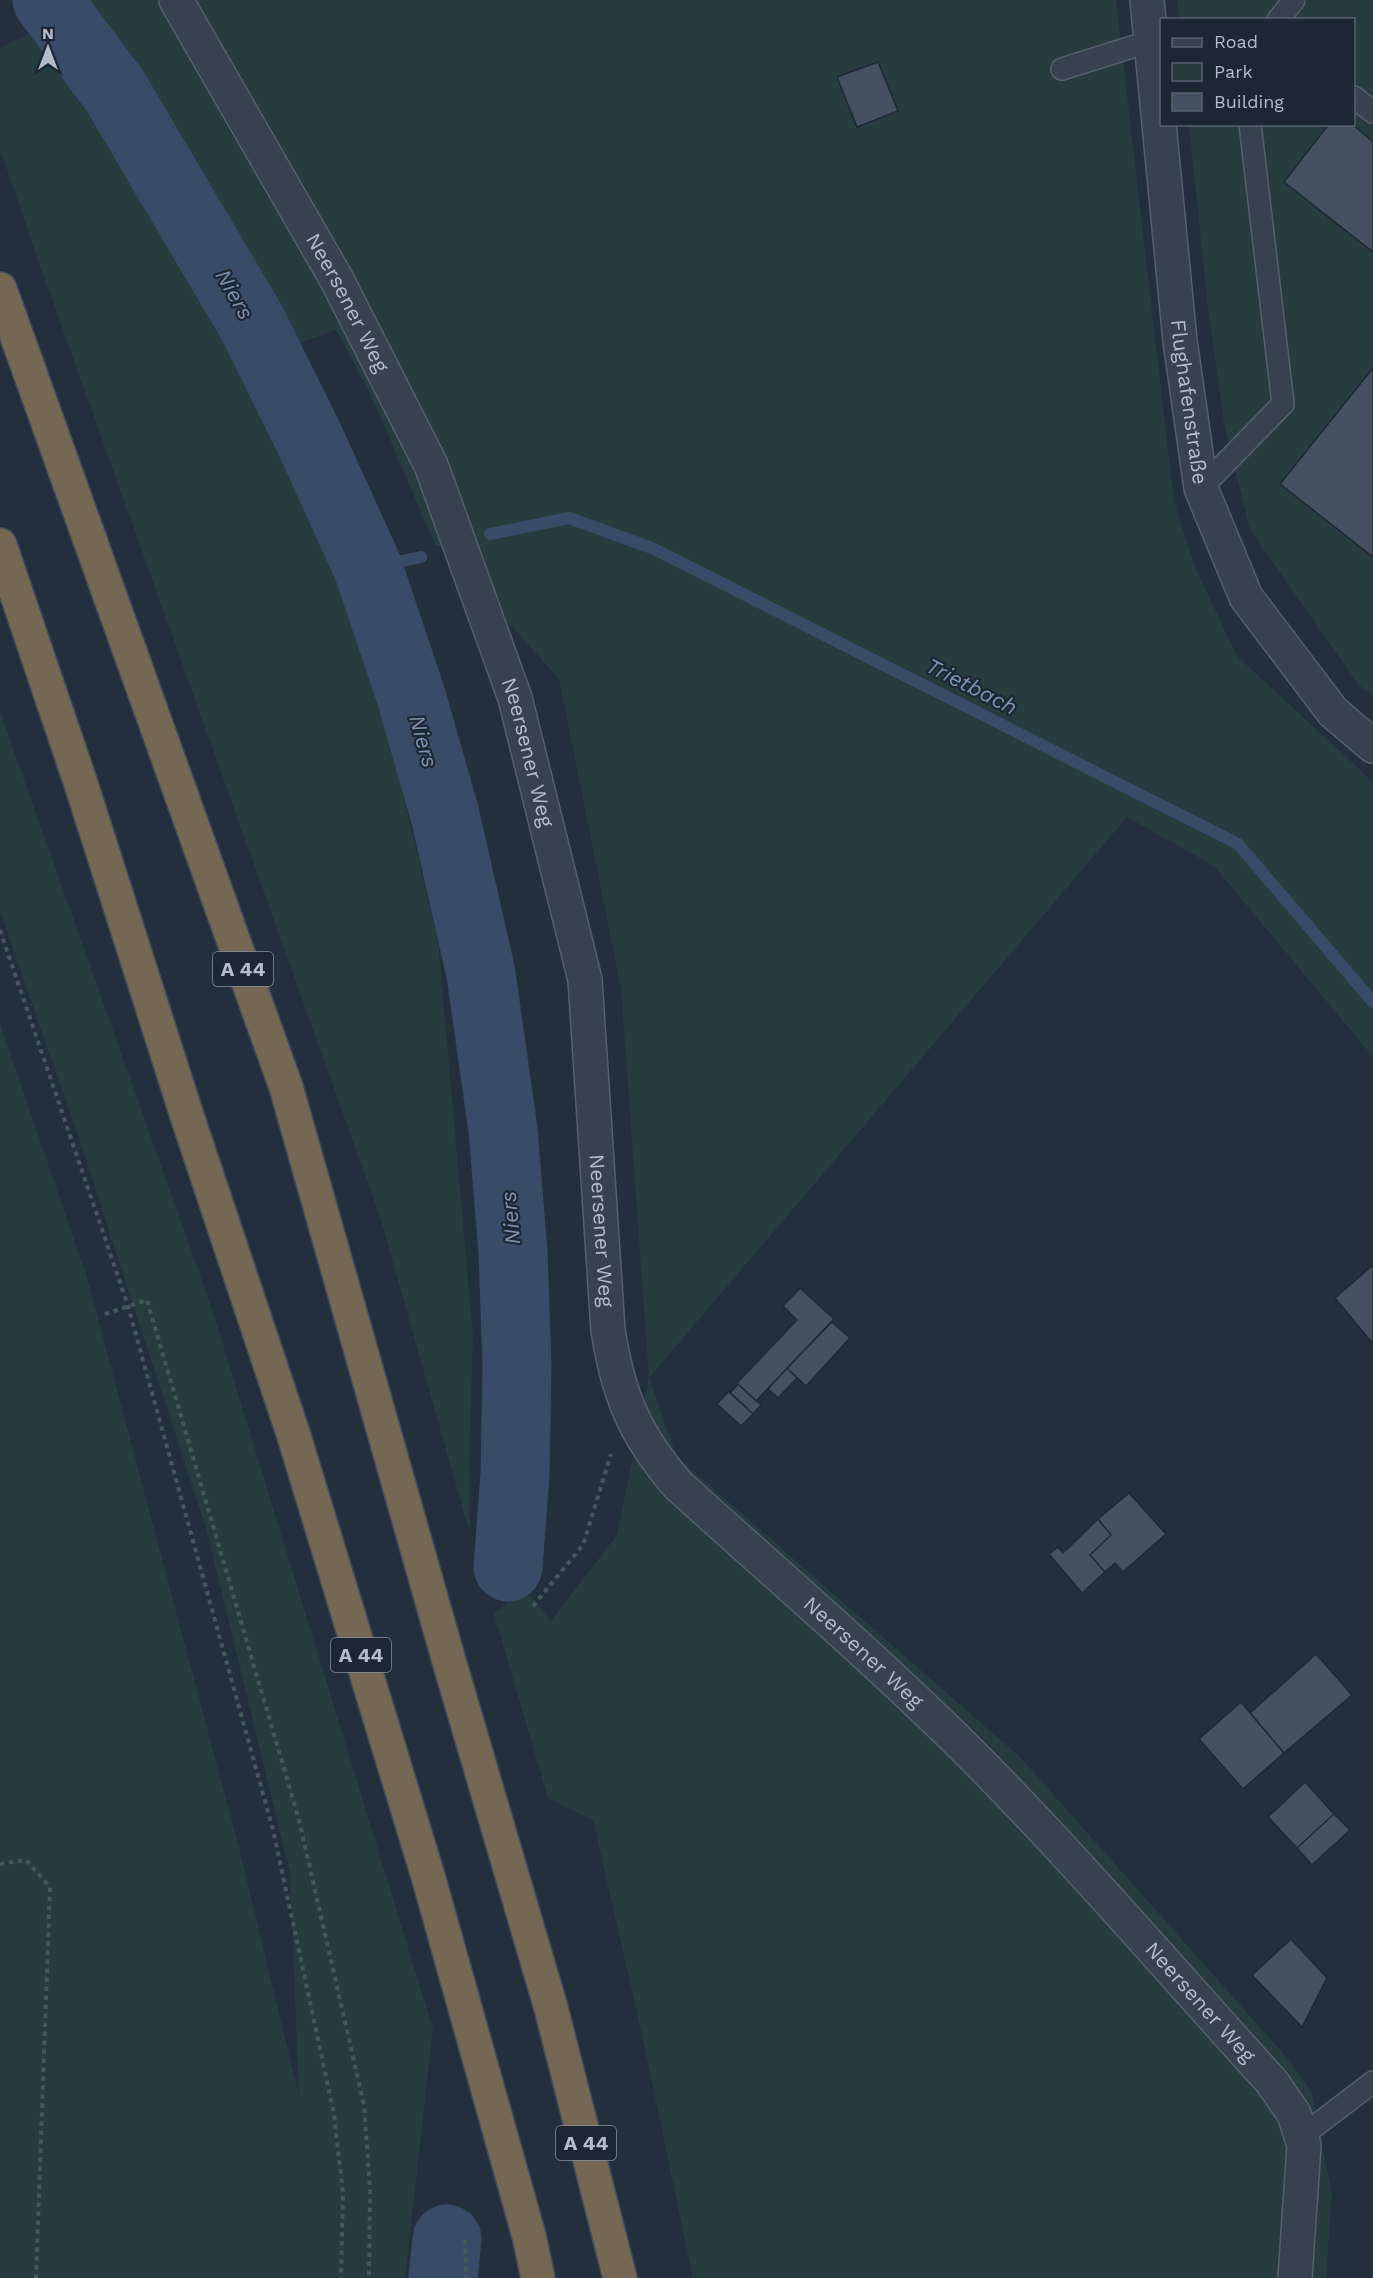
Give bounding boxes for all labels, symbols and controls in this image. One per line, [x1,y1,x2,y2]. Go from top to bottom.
north arrow [18,18,78,78]
legend [1160,18,1355,126]
text: N [42,24,54,43]
text: Road [1214,31,1258,52]
text: Park [1214,61,1253,82]
text: Building [1214,91,1284,112]
street label: Neersener Weg [301,229,395,377]
water label: Niers [210,265,259,324]
street label: Flughafenstraße [1166,318,1213,486]
water label: Trietbach [922,653,1021,720]
street label: Neersener Weg [497,674,560,830]
water label: Niers [404,712,443,770]
road number: A 44 [213,952,273,986]
street label: Neersener Weg [584,1153,620,1309]
water label: Niers [496,1190,525,1246]
street label: Neersener Weg [799,1591,929,1714]
road number: A 44 [331,1638,391,1672]
street label: Neersener Weg [1140,1936,1262,2068]
road number: A 44 [556,2126,616,2160]

